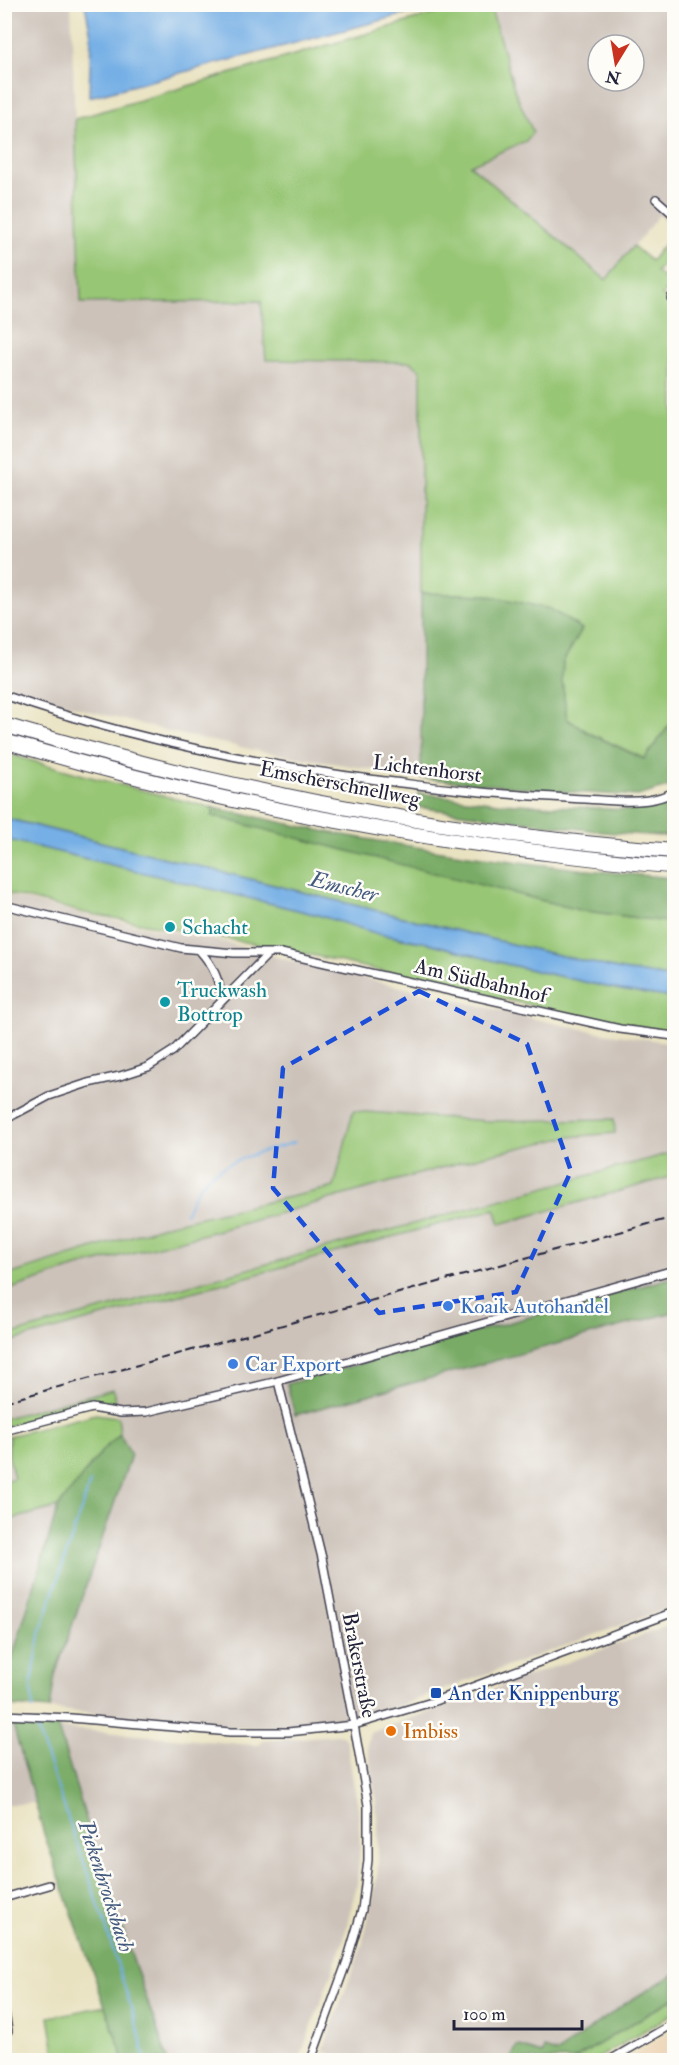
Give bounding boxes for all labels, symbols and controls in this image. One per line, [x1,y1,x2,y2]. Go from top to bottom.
north arrow [586,33,646,93]
text: N [604,65,623,88]
street label: Lichtenhorst [371,749,483,789]
street label: Emscherschnellweg [257,755,423,813]
water label: Emscher [305,865,383,909]
place label: Schacht [182,914,248,941]
marker: Schacht [163,920,177,934]
street label: Am Südbahnhof [411,952,553,1010]
place label: Truckwash Bottrop [177,977,267,1028]
marker: Truckwash Bottrop [158,995,172,1009]
place label: Koaik Autohandel [460,1293,609,1320]
marker: Koaik Autohandel [441,1299,455,1313]
place label: Car Export [245,1351,341,1378]
marker: Car Export [226,1357,240,1371]
street label: Brakerstraße [336,1610,383,1720]
place label: An der Knippenburg [447,1680,620,1707]
marker: An der Knippenburg [429,1686,443,1700]
place label: Imbiss [403,1718,458,1745]
marker: Imbiss [384,1724,398,1738]
water label: Piekenbrocksbach [71,1816,141,1956]
scale bar [454,1993,582,2031]
text: 100 m [463,2003,506,2026]

